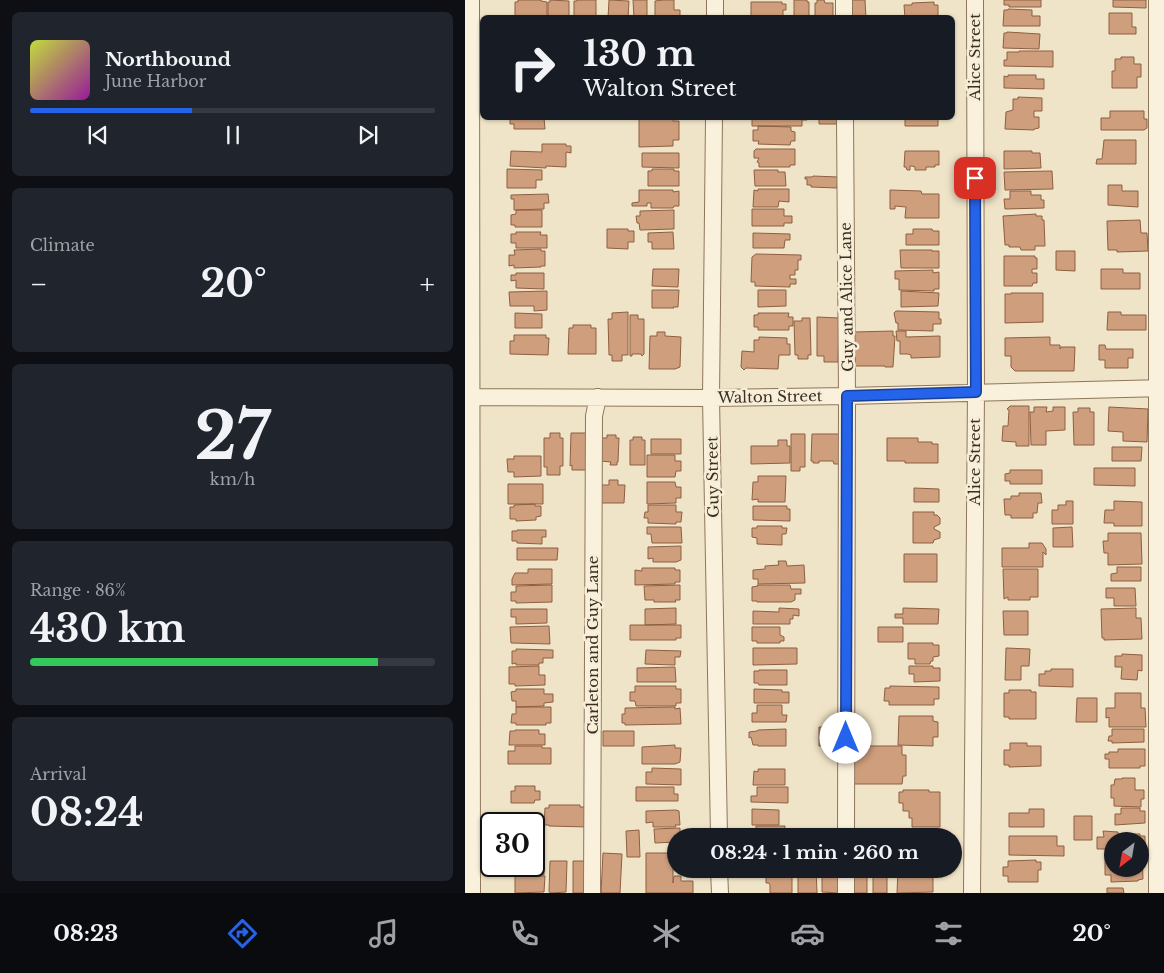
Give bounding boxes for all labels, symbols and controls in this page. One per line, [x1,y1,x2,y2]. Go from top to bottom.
street label: Alice Street [965,13,984,102]
text: 130 m [583,32,695,75]
icon: right [500,35,565,100]
text: Northbound [105,48,231,71]
text: June Harbor [105,71,206,91]
text: Walton Street [583,75,737,102]
icon: previous [84,121,112,149]
icon: pause [219,121,247,149]
icon: next [354,121,382,149]
pin [954,157,996,199]
icon: arrive [961,164,989,192]
street label: Guy and Alice Lane [836,222,857,372]
text: Climate [30,235,95,255]
text: 20° [201,260,267,307]
text: − [30,267,48,302]
text: + [420,267,435,302]
street label: Walton Street [716,386,823,407]
text: 27 [195,396,270,477]
street label: Alice Street [965,418,984,507]
street label: Guy Street [702,436,723,518]
text: km/h [210,469,255,489]
street label: Carleton and Guy Lane [583,556,602,734]
text: Range · 86% [30,580,126,600]
text: 430 km [30,605,186,652]
position arrow [819,711,871,763]
text: Arrival [30,764,87,784]
text: 08:24 [30,789,144,836]
speed limit sign: 30 [480,812,545,877]
north arrow [1104,832,1149,878]
map controls [1104,832,1149,877]
text: 08:24 · 1 min · 260 m [710,841,919,864]
icon: directions [225,916,260,951]
icon: music [366,916,401,951]
icon: phone [507,916,542,951]
icon: climate [649,916,684,951]
icon: car [790,916,825,951]
icon: filters [931,916,966,951]
text: 08:23 [53,920,118,947]
text: 20° [1073,920,1111,947]

